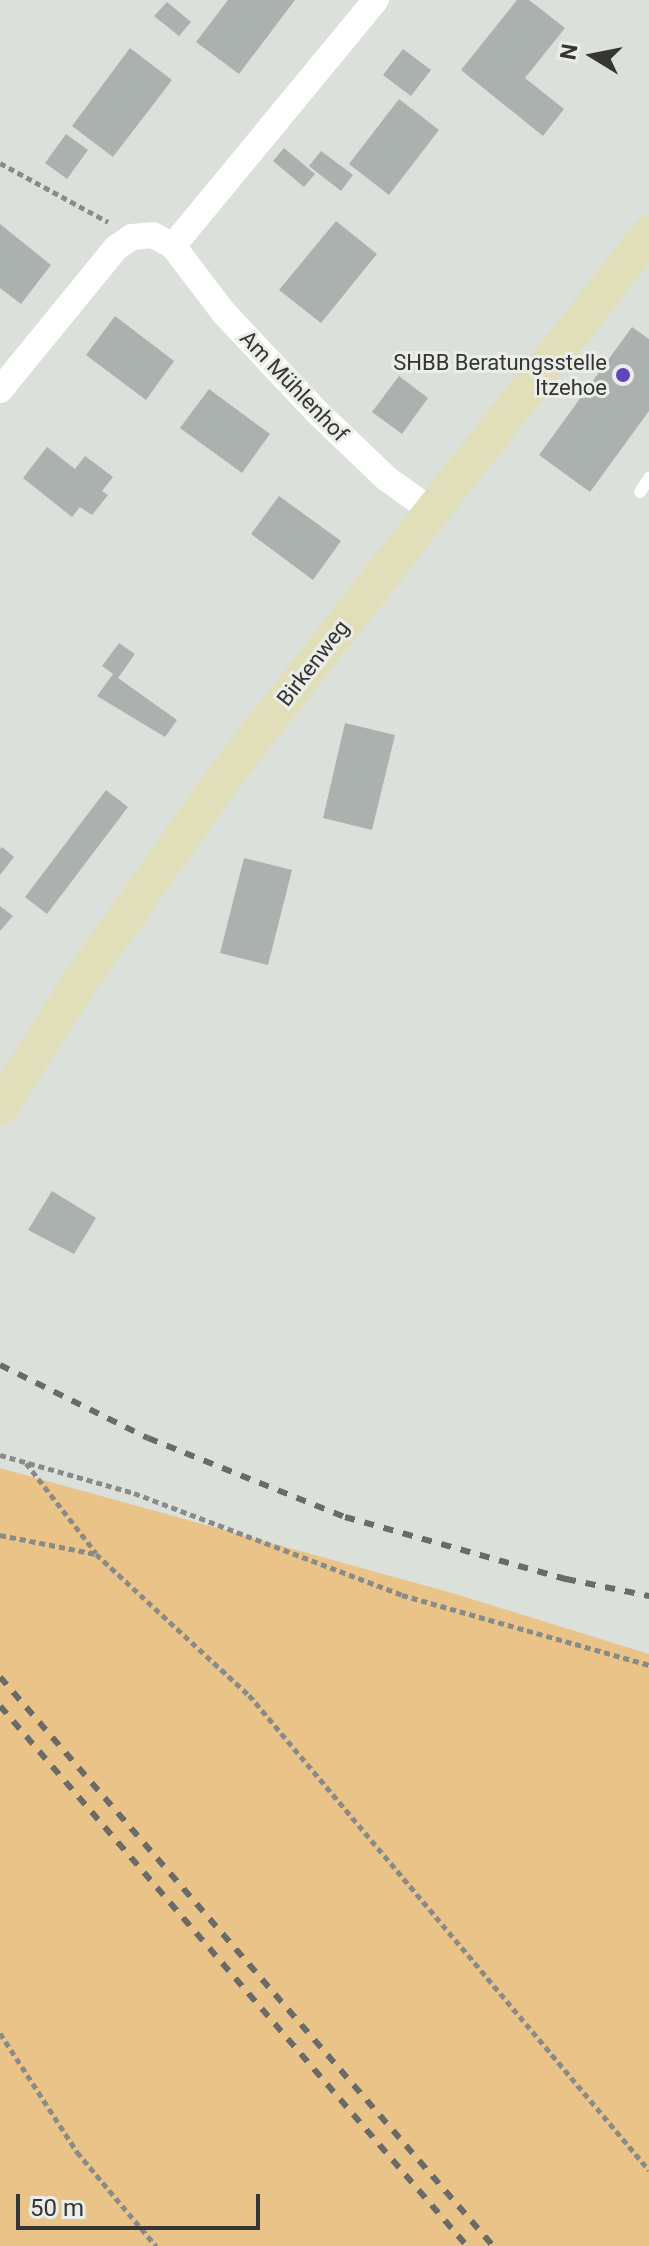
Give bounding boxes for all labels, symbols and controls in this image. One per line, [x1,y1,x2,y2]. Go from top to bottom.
north arrow [553,16,633,96]
text: N [555,42,583,62]
street label: Am Mühlenhof [234,325,354,447]
place label: SHBB Beratungsstelle Itzehoe [393,349,607,400]
marker: SHBB Beratungsstelle Itzehoe [614,366,632,384]
street label: Birkenweg [271,615,355,711]
scale bar [20,2178,264,2228]
text: 50 m [30,2194,84,2222]

